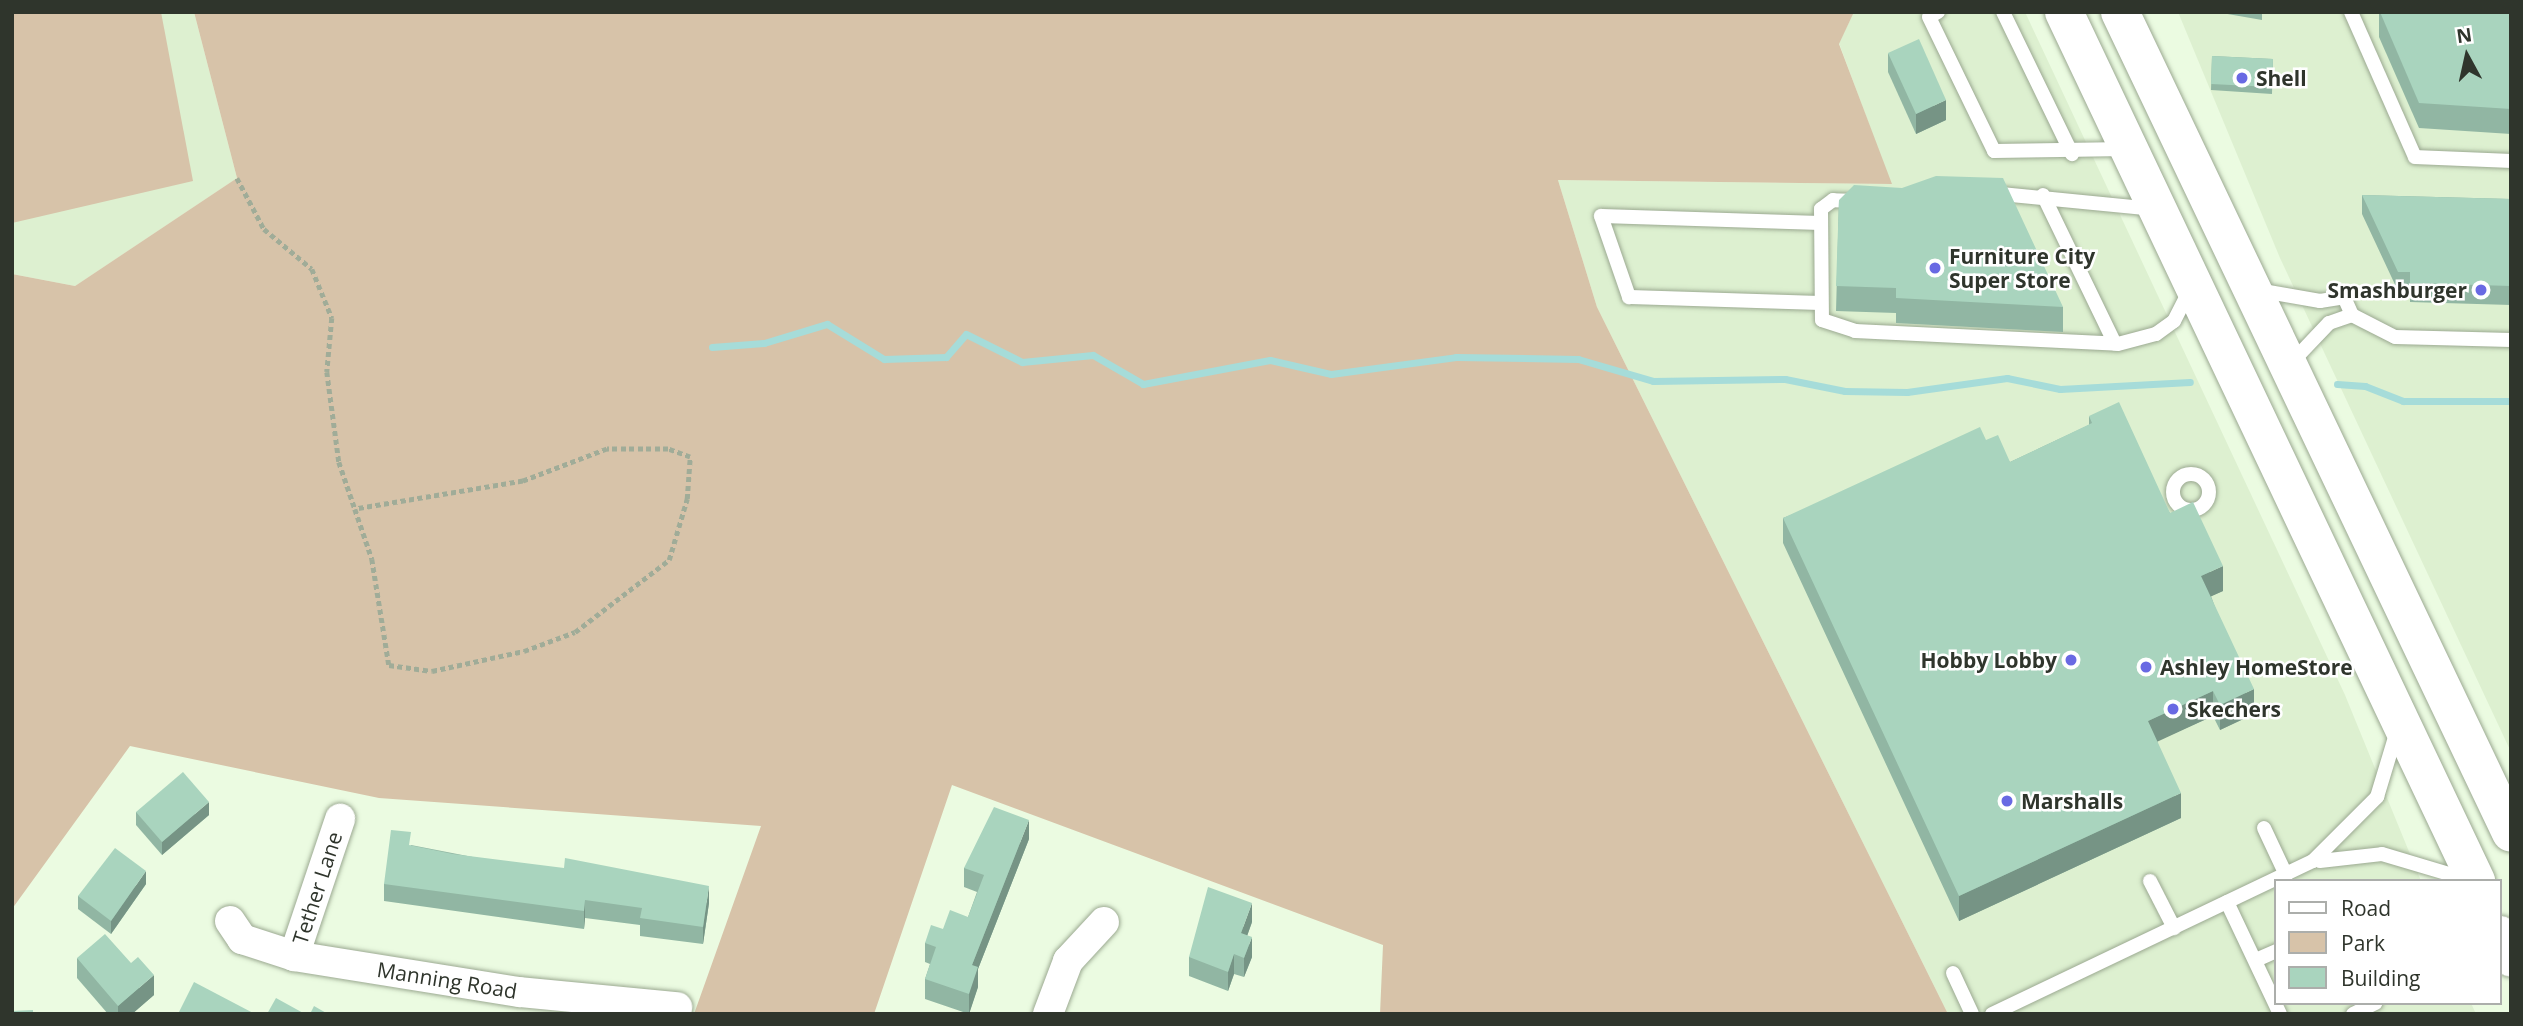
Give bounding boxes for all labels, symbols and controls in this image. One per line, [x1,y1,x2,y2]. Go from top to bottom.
north arrow [2432,21,2502,91]
text: N [2455,21,2474,49]
place label: Shell [2256,65,2307,91]
marker: Shell [2234,70,2250,86]
place label: Furniture City Super Store [1949,243,2095,293]
marker: Furniture City Super Store [1927,260,1943,276]
place label: Smashburger [2327,277,2467,303]
marker: Smashburger [2473,282,2489,298]
place label: Hobby Lobby [1921,647,2057,673]
marker: Hobby Lobby [2063,652,2079,668]
place label: Ashley HomeStore [2160,654,2353,680]
marker: Ashley HomeStore [2138,659,2154,675]
place label: Skechers [2187,696,2281,722]
marker: Skechers [2165,701,2181,717]
place label: Marshalls [2021,788,2123,814]
marker: Marshalls [1999,793,2015,809]
street label: Tether Lane [287,829,347,947]
legend [2274,879,2502,1005]
text: Road [2341,894,2391,922]
text: Park [2341,929,2385,957]
street label: Manning Road [375,956,519,1004]
text: Building [2341,964,2420,992]

